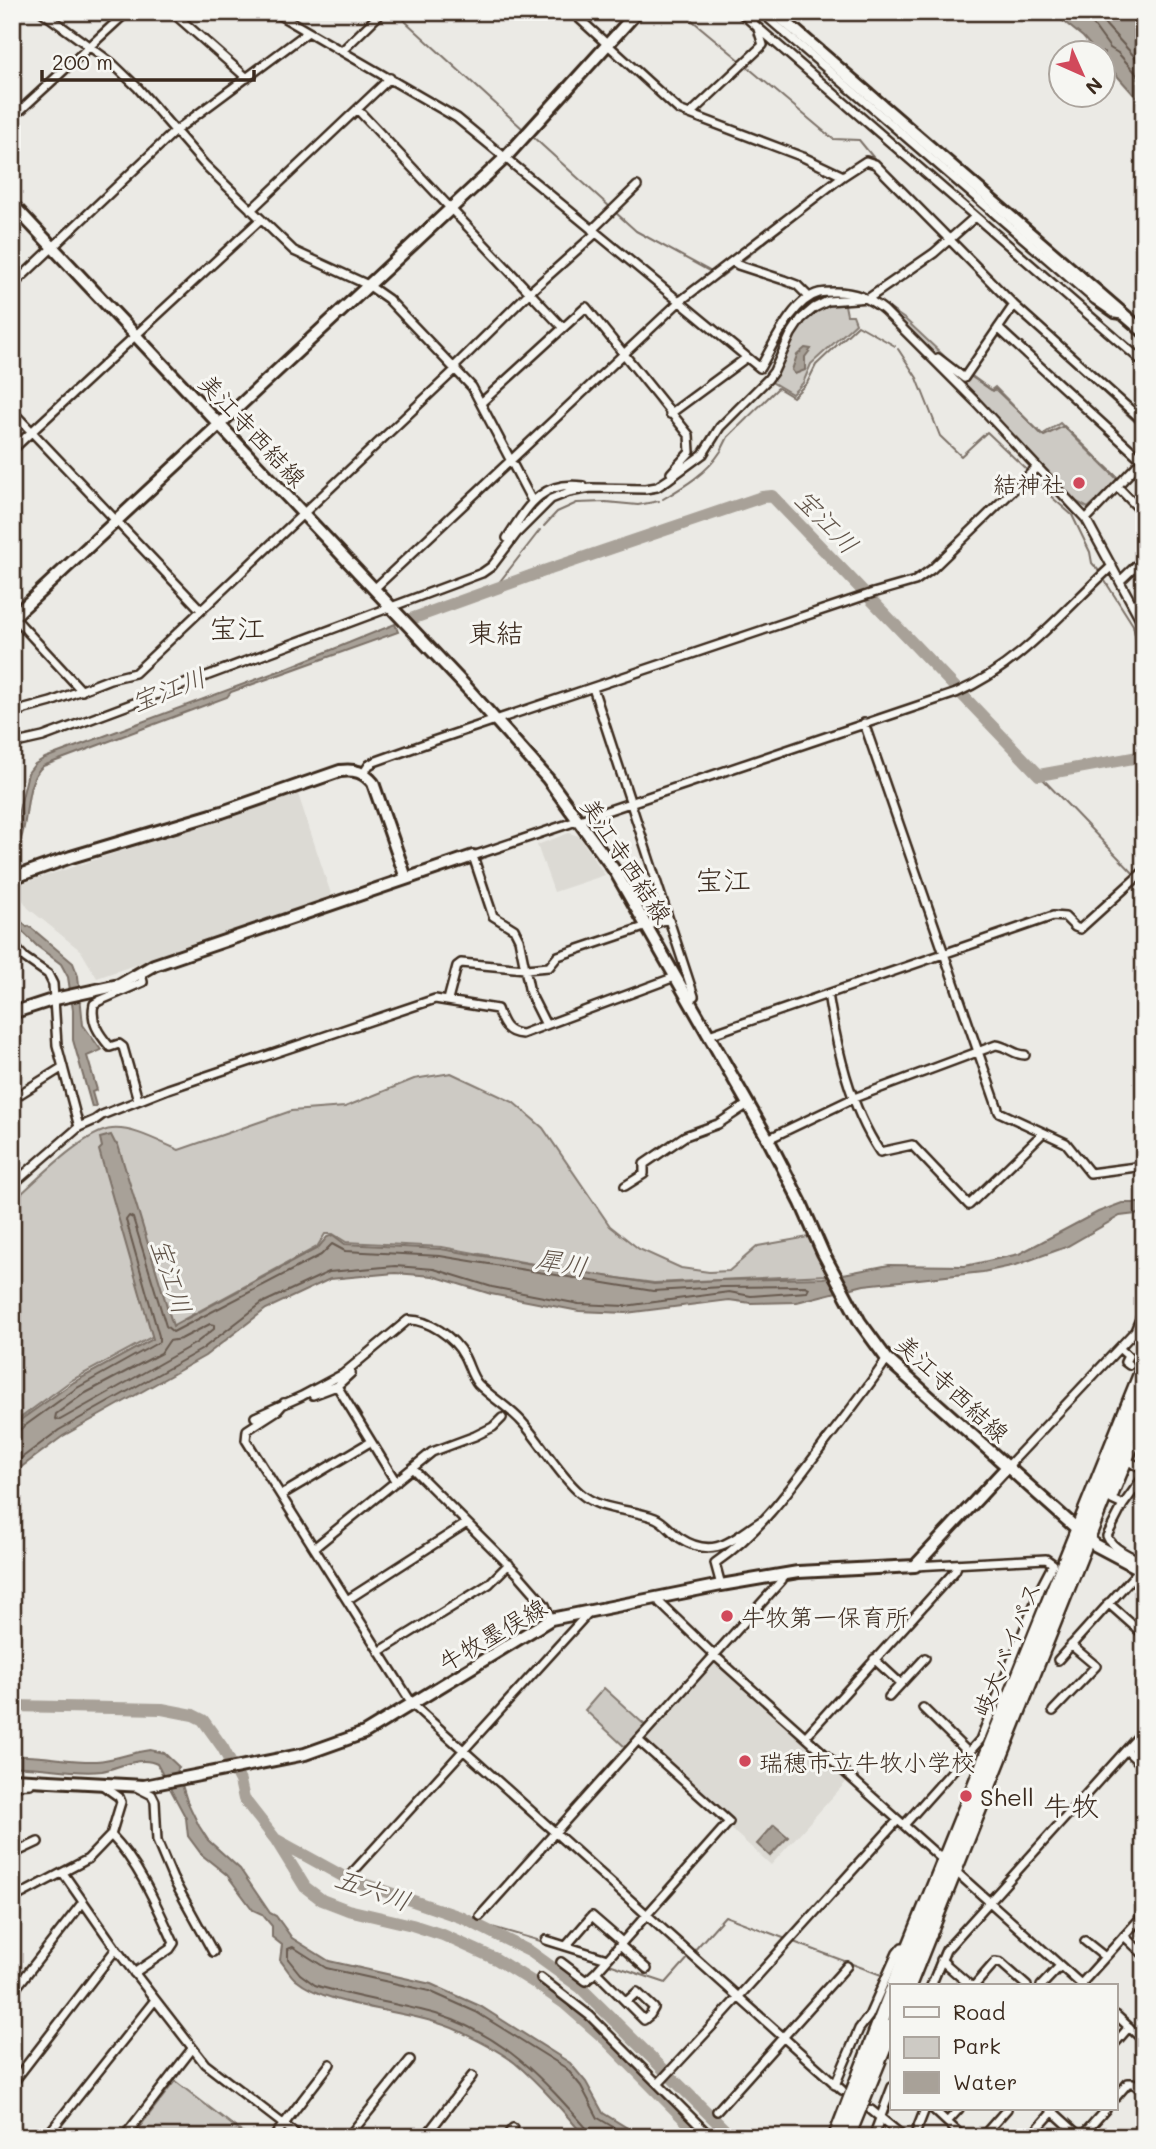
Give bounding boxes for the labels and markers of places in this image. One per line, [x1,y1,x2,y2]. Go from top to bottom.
place label: 結神社 [993,468,1065,499]
marker: 結神社 [1071,475,1087,491]
place label: 牛牧第一保育所 [741,1601,909,1632]
marker: 牛牧第一保育所 [719,1608,735,1624]
place label: 瑞穂市立牛牧小学校 [759,1746,975,1777]
marker: 瑞穂市立牛牧小学校 [737,1753,753,1769]
place label: Shell [980,1781,1034,1812]
marker: Shell [958,1788,974,1804]

